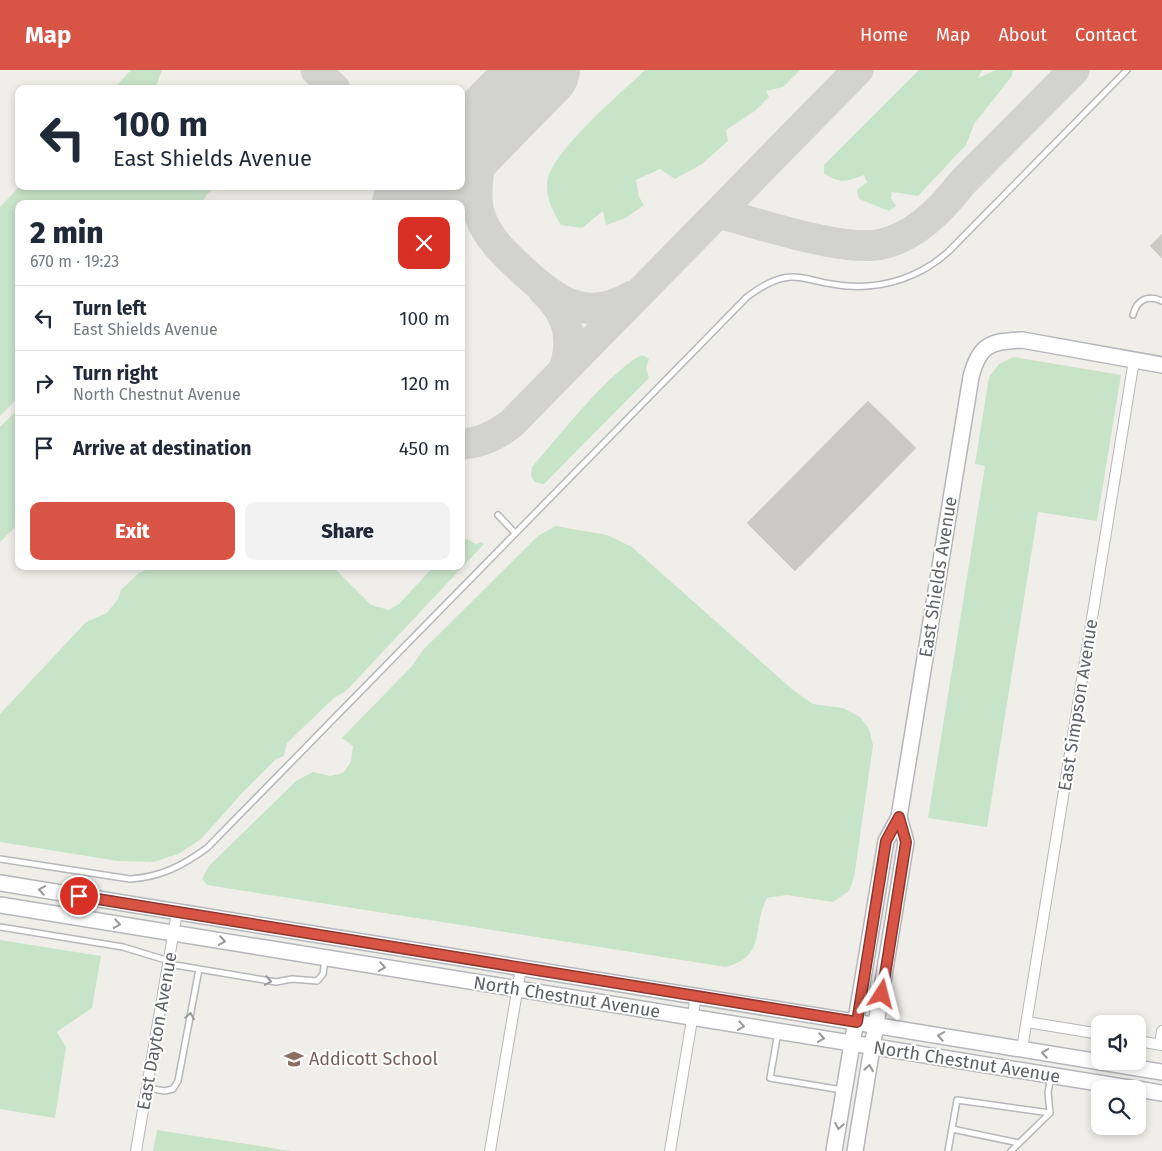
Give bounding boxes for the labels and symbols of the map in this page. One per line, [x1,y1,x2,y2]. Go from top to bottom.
street label: East Shields Avenue [914,495,962,659]
street label: East Simpson Avenue [1054,618,1102,792]
pin [58,875,100,917]
one-way arrow [38,885,47,895]
one-way arrow [113,918,122,928]
one-way arrow [217,935,226,945]
street label: East Dayton Avenue [132,950,182,1112]
one-way arrow [378,961,386,971]
position arrow [855,967,907,1019]
street label: North Chestnut Avenue [472,971,662,1023]
one-way arrow [264,975,272,985]
one-way arrow [185,1012,195,1020]
one-way arrow [736,1020,745,1030]
one-way arrow [936,1031,945,1041]
one-way arrow [816,1033,825,1043]
street label: North Chestnut Avenue [872,1036,1062,1088]
school or university icon: Addicott School [283,1048,305,1070]
place label: Addicott School [309,1048,438,1070]
one-way arrow [1040,1048,1049,1058]
one-way arrow [864,1064,874,1073]
one-way arrow [834,1122,844,1130]

